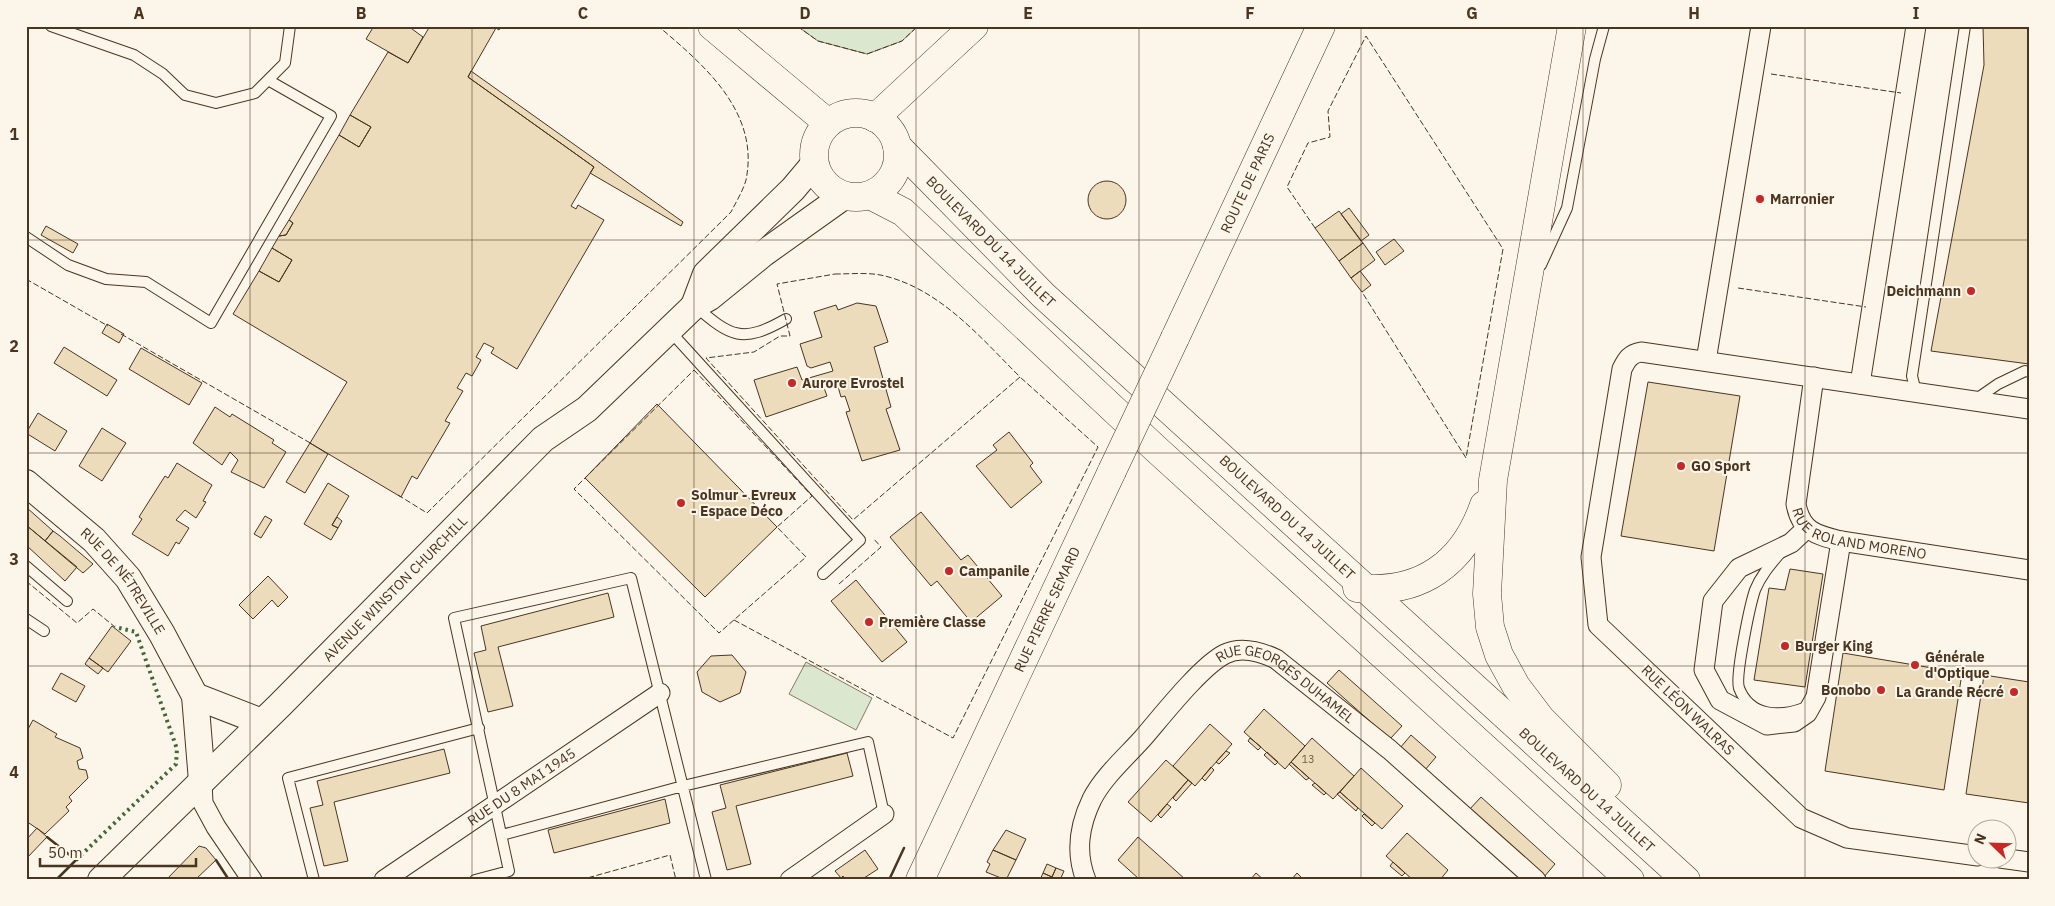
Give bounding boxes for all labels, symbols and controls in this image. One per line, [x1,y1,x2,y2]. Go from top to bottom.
text: A [134,3,145,23]
text: B [356,3,367,23]
text: C [578,3,588,23]
text: D [799,3,811,23]
text: E [1023,3,1033,23]
text: F [1245,3,1255,23]
text: G [1466,3,1478,23]
text: H [1688,3,1700,23]
text: I [1913,3,1920,23]
text: 1 [9,124,19,144]
street label: ROUTE DE PARIS [1216,130,1279,236]
street label: BOULEVARD DU 14 JUILLET [922,172,1059,311]
place label: Marronier [1770,190,1835,208]
marker: Marronier [1754,193,1766,205]
place label: Deichmann [1887,282,1961,300]
marker: Deichmann [1965,285,1977,297]
text: 2 [9,336,19,356]
place label: Aurore Evrostel [802,374,904,392]
marker: Aurore Evrostel [786,377,798,389]
street label: BOULEVARD DU 14 JUILLET [1216,451,1359,584]
place label: GO Sport [1691,457,1751,475]
marker: GO Sport [1675,460,1687,472]
place label: Solmur - Evreux - Espace Déco [691,486,796,520]
marker: Solmur - Evreux - Espace Déco [675,497,687,509]
street label: RUE ROLAND MORENO [1788,505,1928,563]
street label: AVENUE WINSTON CHURCHILL [319,512,471,665]
street label: RUE DE NÉTREVILLE [77,524,169,638]
street label: RUE PIERRE SEMARD [1010,544,1084,675]
text: 3 [9,549,19,569]
place label: Campanile [959,562,1030,580]
marker: Campanile [943,565,955,577]
place label: Première Classe [879,613,986,631]
marker: Première Classe [863,616,875,628]
place label: Burger King [1795,637,1873,655]
marker: Burger King [1779,640,1791,652]
street label: RUE GEORGES DUHAMEL [1212,641,1358,727]
place label: Générale d'Optique [1925,648,1990,682]
marker: Générale d'Optique [1909,659,1921,671]
street label: RUE LÉON WALRAS [1638,660,1739,759]
place label: Bonobo [1821,681,1871,699]
place label: La Grande Récré [1896,683,2004,701]
marker: Bonobo [1875,684,1887,696]
marker: La Grande Récré [2008,686,2020,698]
street label: BOULEVARD DU 14 JUILLET [1515,724,1658,856]
street label: RUE DU 8 MAI 1945 [464,744,579,830]
house number: 13 [1301,752,1315,766]
text: 4 [9,762,19,782]
north arrow [1968,818,2018,868]
text: N [1970,831,1990,847]
scale bar [40,836,196,868]
text: 50 m [48,843,83,862]

